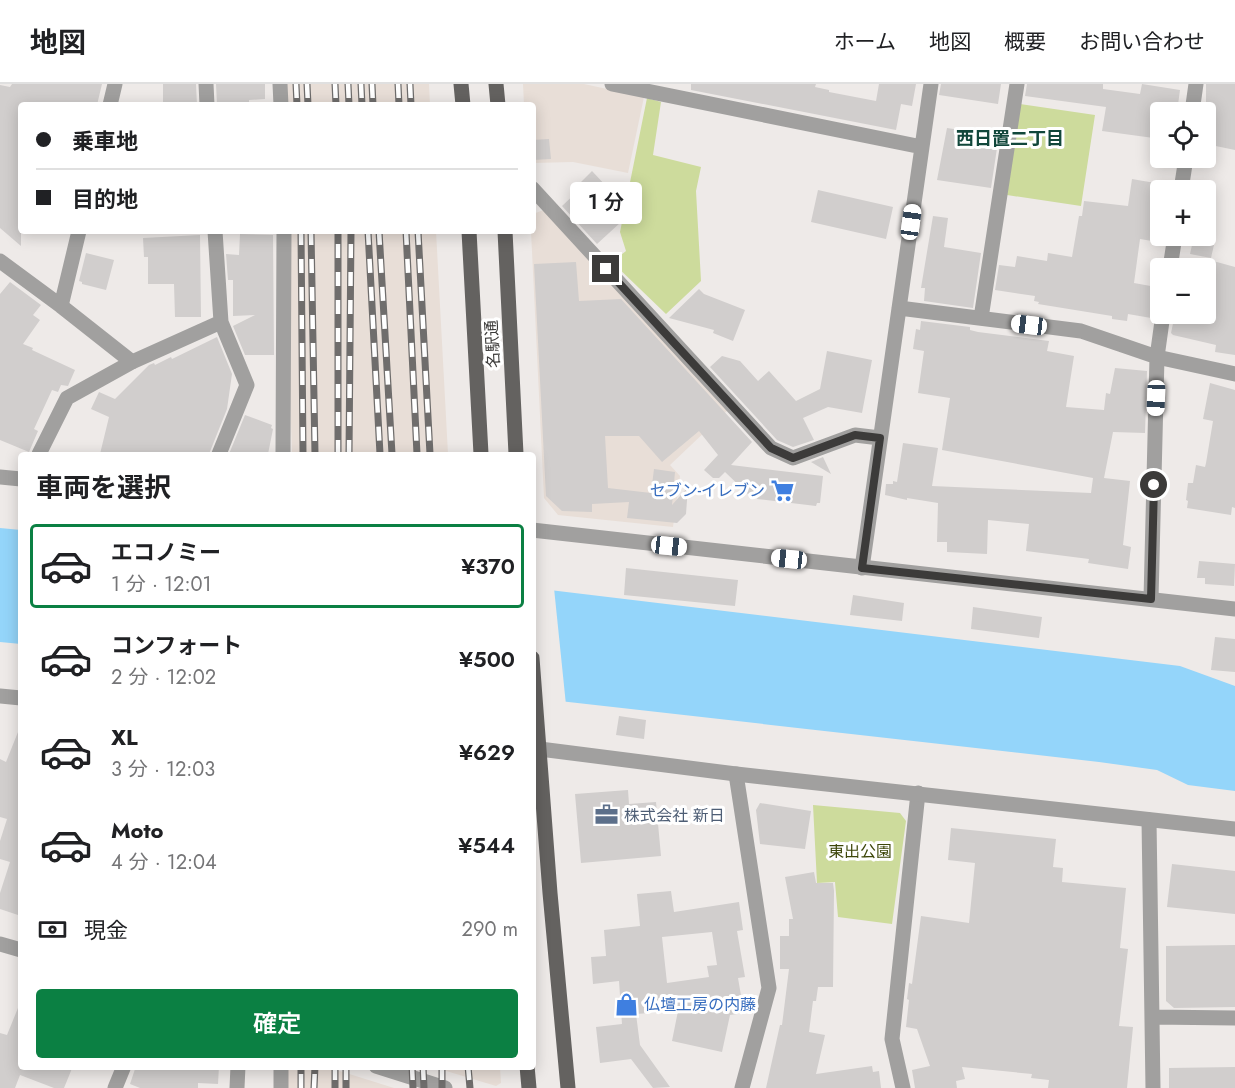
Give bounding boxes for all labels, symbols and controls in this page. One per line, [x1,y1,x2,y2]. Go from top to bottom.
text: 地図 [30,22,86,63]
text: ホーム [834,27,896,57]
text: 地図 [929,27,971,57]
text: 概要 [1004,27,1046,57]
text: お問い合わせ [1079,27,1205,57]
map controls [1150,102,1216,324]
button: locate [1150,102,1216,168]
text: 乗車地 [72,125,138,157]
district label: 西日置二丁目 [956,126,1064,152]
button: + [1150,180,1216,246]
callout: 1 分 [570,182,642,224]
text: 目的地 [72,183,138,215]
text: 1 分 [588,188,624,217]
car [900,203,922,241]
route end [592,255,619,282]
button: − [1150,258,1216,324]
car [1010,314,1048,336]
street label: 名駅通 [480,319,505,369]
car [1146,380,1166,416]
text: 車両を選択 [36,468,171,507]
route start [1140,471,1167,498]
supermarket icon: セブン-イレブン [770,477,796,503]
place label: セブン-イレブン [650,479,765,502]
car [650,535,688,557]
text: エコノミー [111,536,221,568]
icon: car [39,539,93,593]
car [770,548,808,570]
text: ¥370 [461,550,515,582]
text: 1 分 · 12:01 [111,570,211,599]
text: コンフォート [111,629,242,661]
icon: car [39,632,93,686]
text: ¥500 [459,643,515,675]
text: 2 分 · 12:02 [111,663,216,692]
text: XL [111,721,138,753]
icon: car [39,725,93,779]
text: ¥629 [459,736,515,768]
text: 3 分 · 12:03 [111,755,215,784]
office icon: 株式会社 新日 [593,802,619,828]
place label: 株式会社 新日 [624,804,725,827]
text: Moto [111,814,164,846]
icon: car [39,818,93,872]
text: ¥544 [458,829,515,861]
park label: 東出公園 [828,840,892,863]
text: 4 分 · 12:04 [111,848,217,877]
icon: cash [36,913,69,946]
text: 現金 [84,914,128,946]
text: 290 m [462,915,518,944]
button: 確定 [36,989,518,1058]
shop icon: 仏壇工房の内藤 [613,991,639,1017]
place label: 仏壇工房の内藤 [644,993,756,1016]

